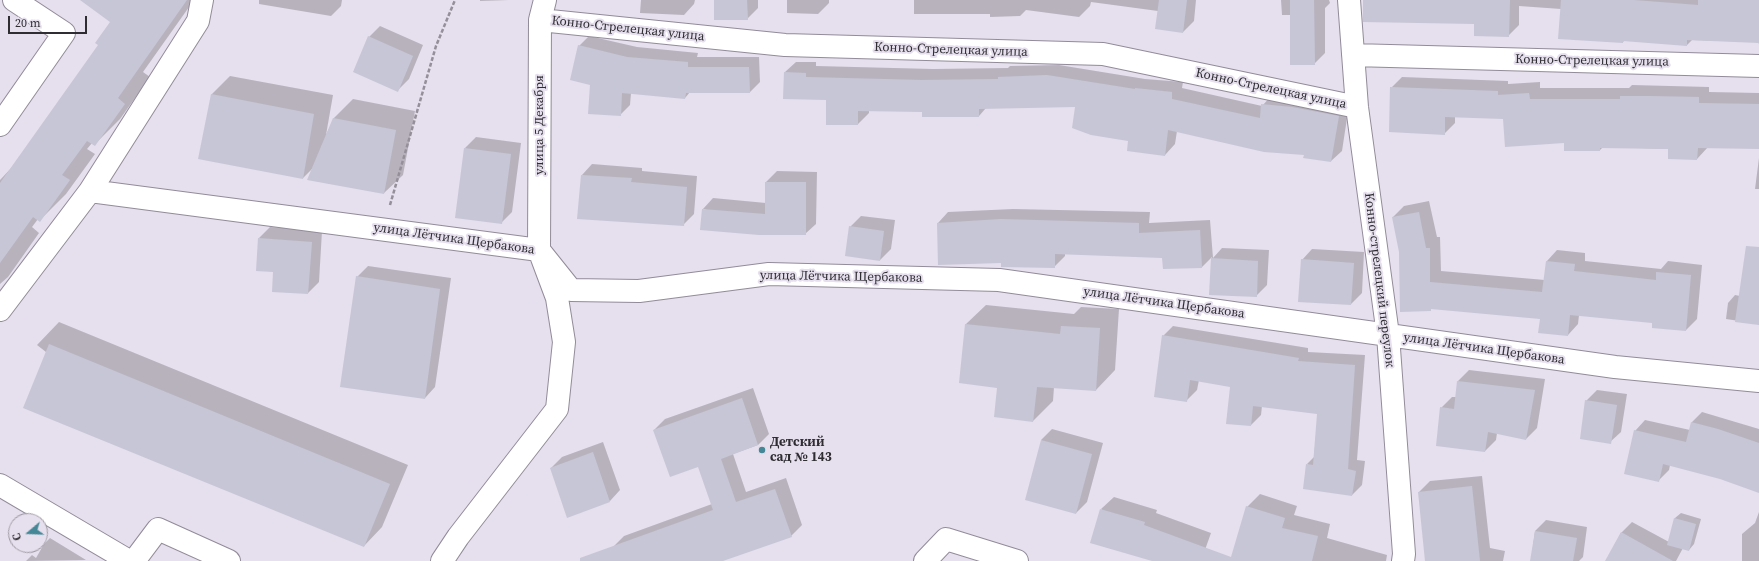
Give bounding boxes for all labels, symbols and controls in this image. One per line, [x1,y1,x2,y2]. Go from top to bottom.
scale bar [10,8,89,34]
street label: Конно-Стрелецкая улица [551,13,705,45]
text: 20 m [15,15,41,31]
street label: Конно-Стрелецкая улица [874,40,1028,60]
street label: Конно-Стрелецкая улица [1515,52,1669,70]
street label: Конно-Стрелецкая улица [1194,65,1348,113]
street label: улица 5 Декабря [532,75,548,175]
street label: Конно-стрелецкий переулок [1361,192,1397,368]
street label: улица Лётчика Щербакова [372,220,536,258]
street label: улица Лётчика Щербакова [760,268,922,286]
street label: улица Лётчика Щербакова [1082,284,1246,322]
street label: улица Лётчика Щербакова [1402,330,1566,368]
place label: Детский сад № 143 [770,435,832,466]
marker: Детский сад № 143 [757,445,767,455]
north arrow [8,513,48,553]
text: С [9,531,25,542]

